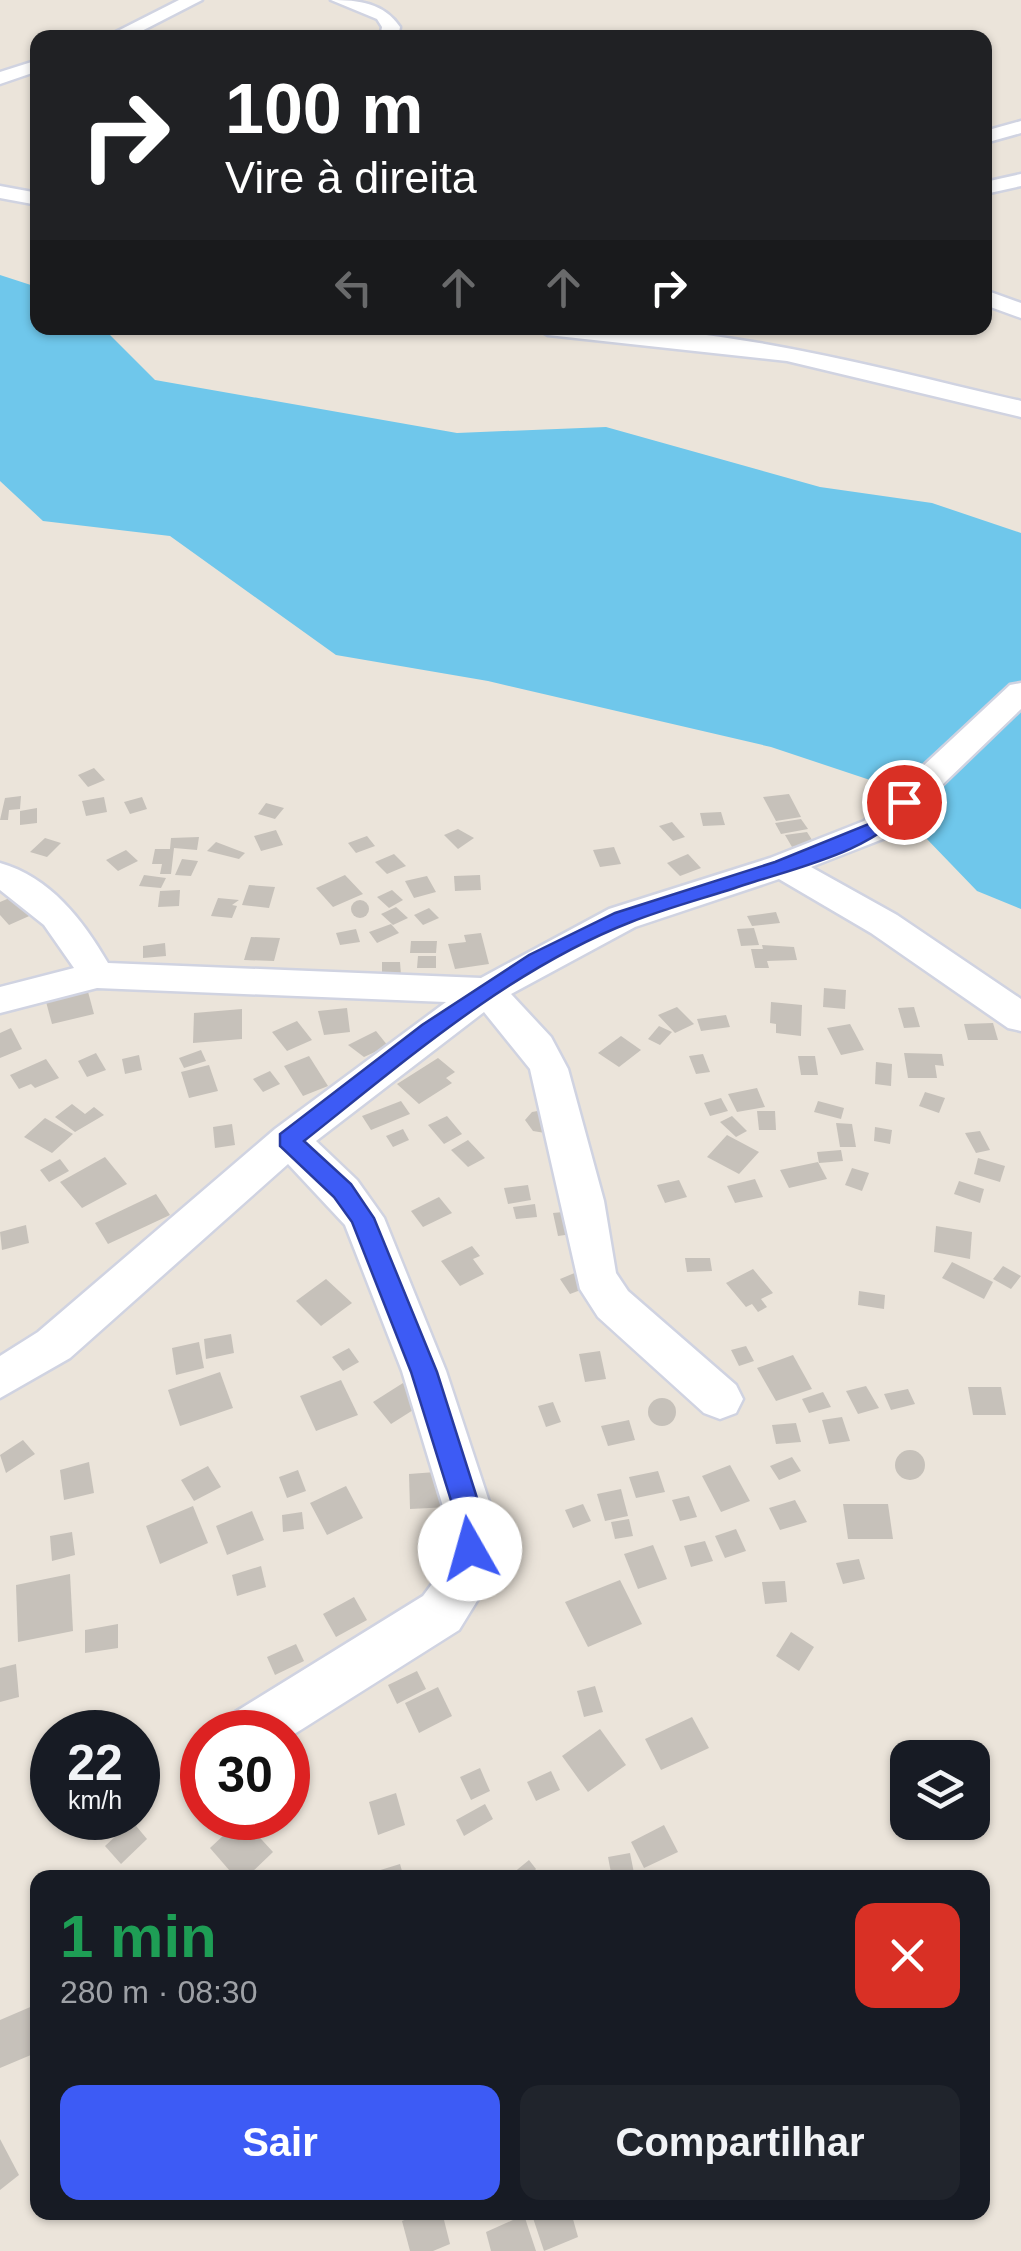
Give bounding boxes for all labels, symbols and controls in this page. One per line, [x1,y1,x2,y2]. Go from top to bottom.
icon: right [60,70,190,200]
text: 100 m [225,70,423,148]
text: Vire à direita [225,152,477,203]
icon: left [326,260,381,315]
icon: ahead [431,260,486,315]
icon: ahead [536,260,591,315]
icon: right [641,260,696,315]
pin [862,760,947,845]
icon: arrive [877,775,932,830]
position arrow [418,1497,522,1601]
speed limit sign: 30 [180,1710,310,1840]
text: 22 [67,1735,123,1791]
map controls [890,1740,990,1840]
button: layers [890,1740,990,1840]
text: km/h [68,1786,122,1814]
text: 1 min [60,1903,217,1970]
button: close [855,1903,960,2008]
text: 280 m · 08:30 [60,1974,257,2010]
button: Sair [60,2085,500,2200]
button: Compartilhar [520,2085,960,2200]

